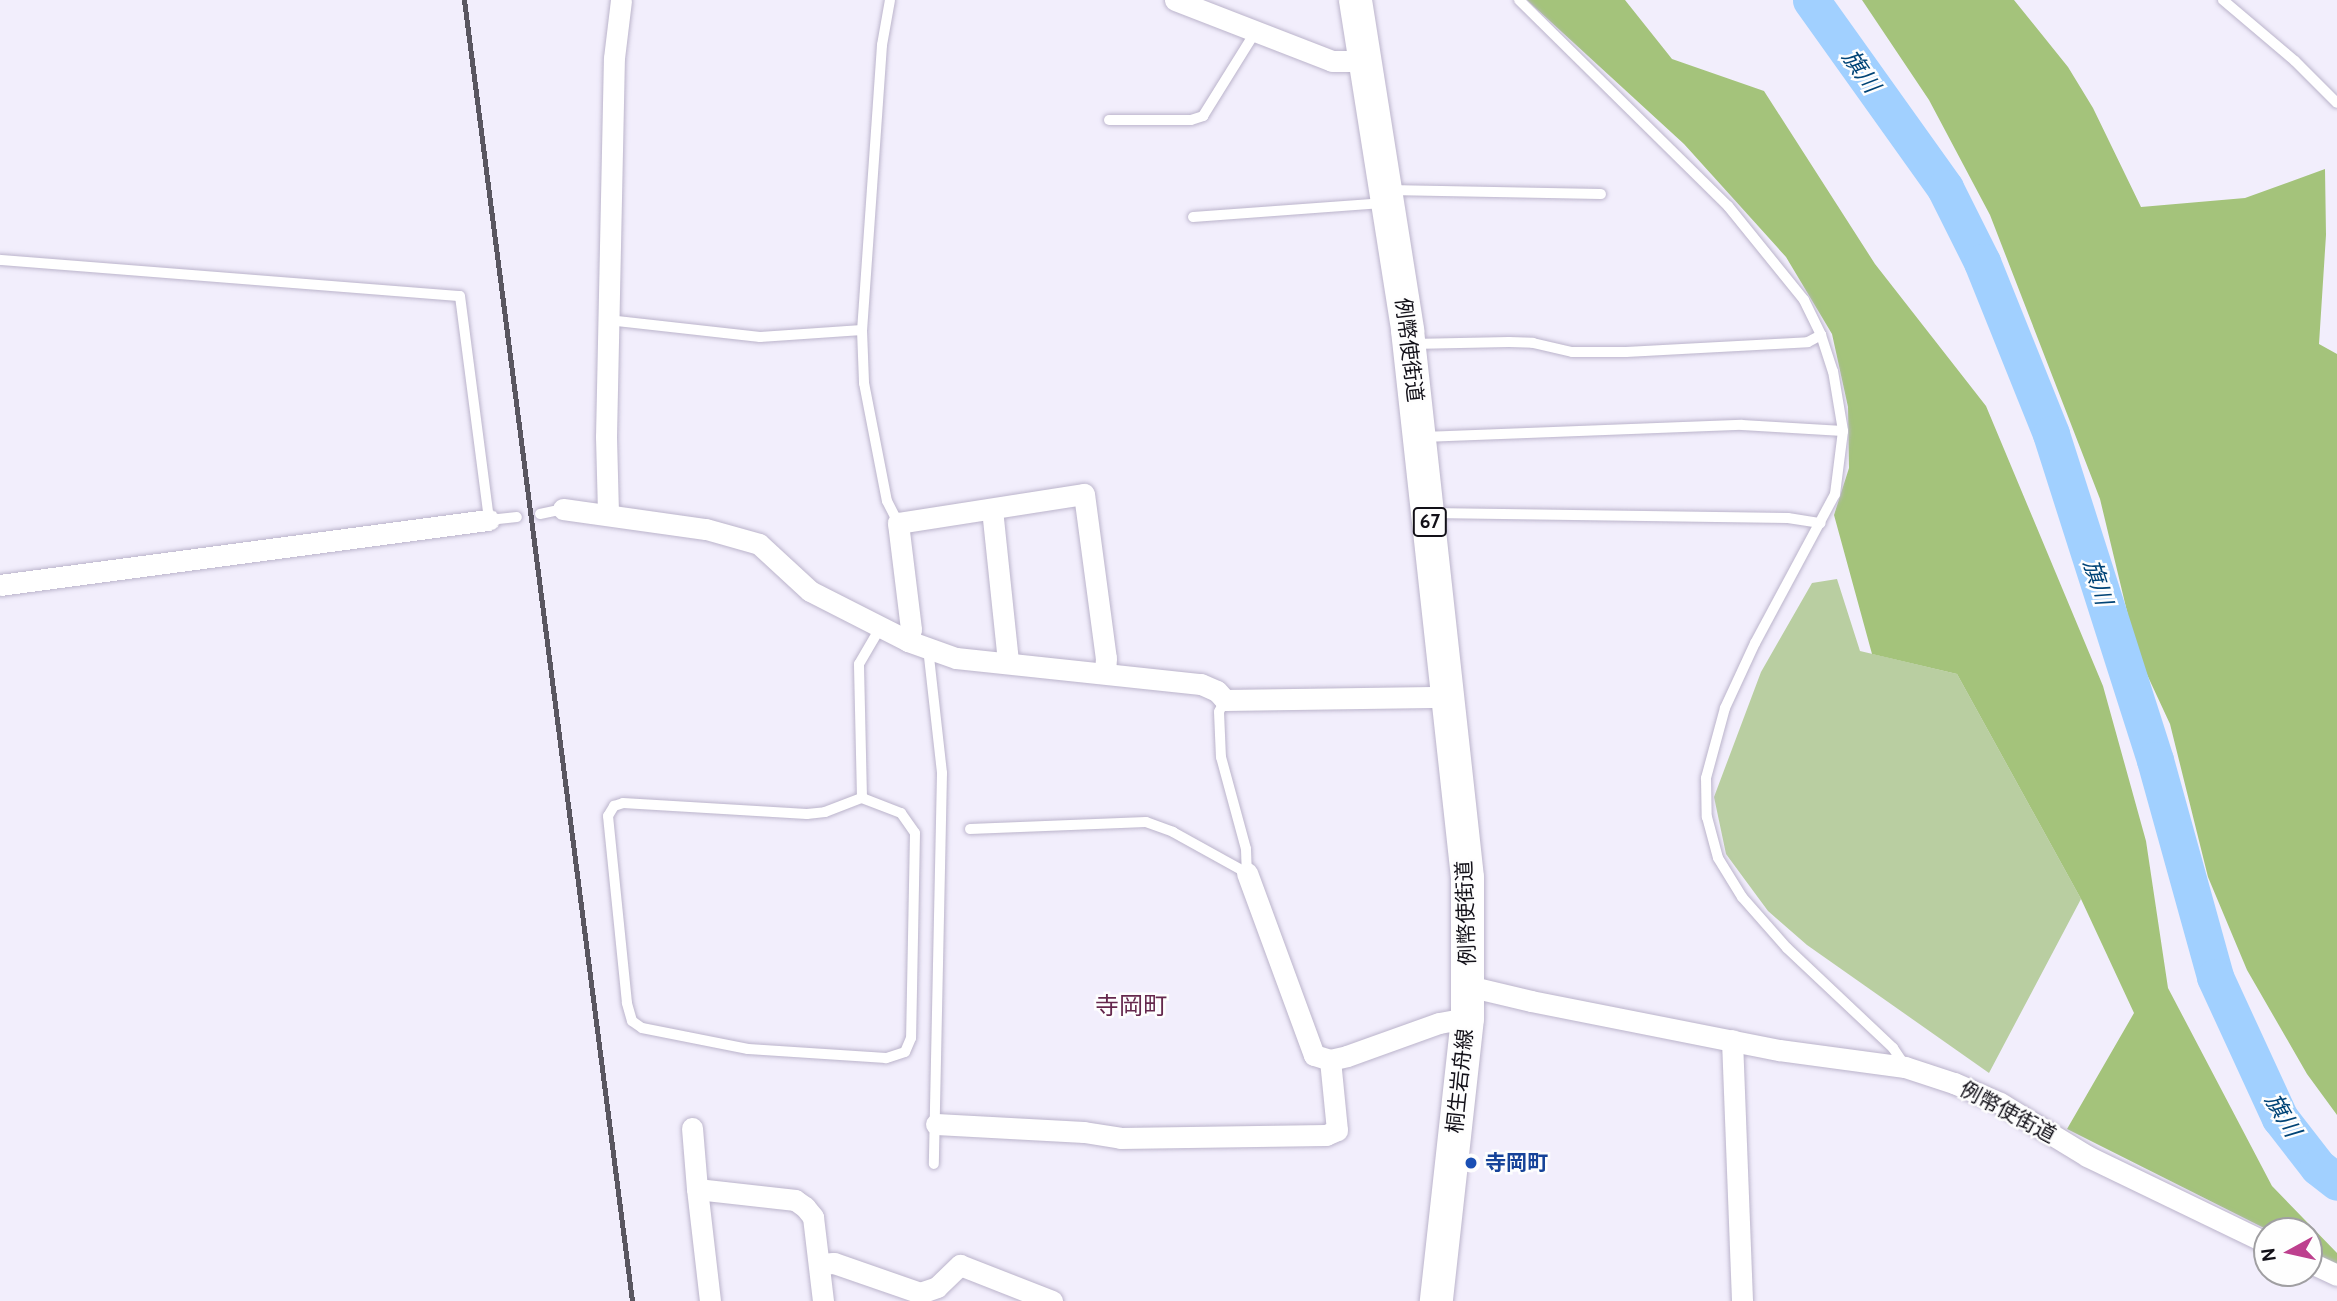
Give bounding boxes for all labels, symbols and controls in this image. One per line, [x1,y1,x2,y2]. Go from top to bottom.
water label: 旗川 [1837,44,1885,98]
street label: 例幣使街道 [1390,296,1428,404]
road number: 67 [1412,506,1448,538]
water label: 旗川 [2078,556,2118,608]
street label: 例幣使街道 [1452,860,1480,966]
district label: 寺岡町 [1095,992,1167,1020]
street label: 桐生岩舟線 [1442,1027,1478,1135]
street label: 例幣使街道 [1956,1076,2060,1148]
water label: 旗川 [2259,1088,2307,1142]
place label: 寺岡町 [1485,1150,1548,1176]
marker: 寺岡町 [1463,1155,1479,1171]
north arrow [2253,1217,2323,1287]
text: N [2256,1246,2281,1263]

